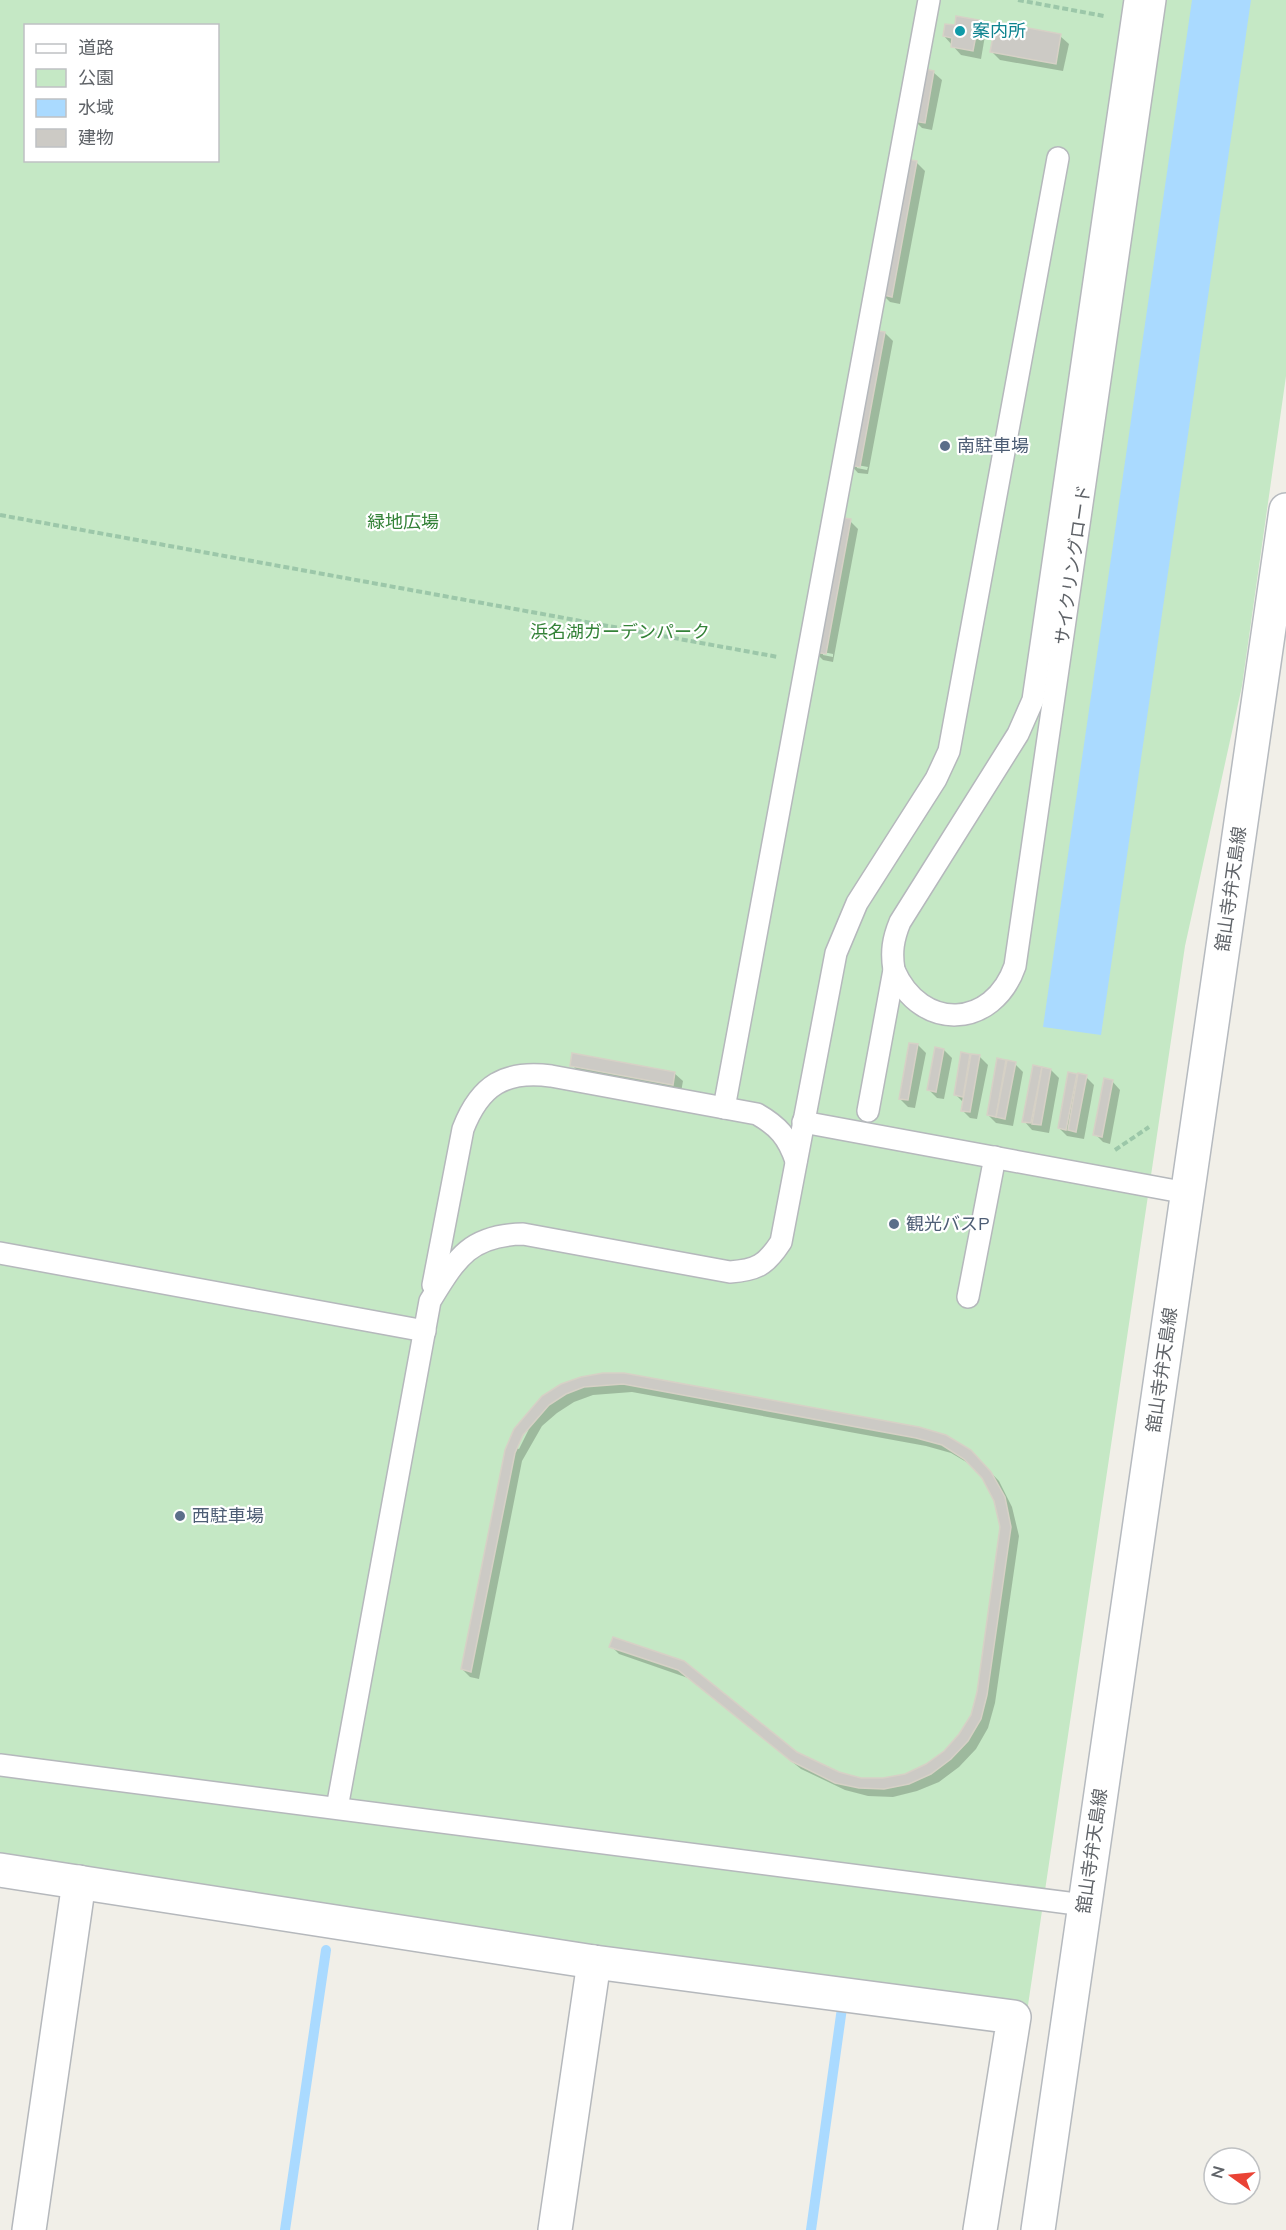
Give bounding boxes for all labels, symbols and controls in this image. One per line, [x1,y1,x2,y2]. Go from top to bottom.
place label: 案内所 [972,19,1026,42]
legend [24,24,219,162]
marker: 案内所 [953,24,967,38]
text: 道路 [78,36,114,59]
text: 公園 [78,66,114,89]
text: 水域 [78,96,114,119]
text: 建物 [78,126,114,149]
place label: 南駐車場 [957,434,1029,457]
marker: 南駐車場 [938,439,952,453]
street label: サイクリングロード [1050,483,1095,647]
park label: 緑地広場 [367,510,439,533]
park label: 浜名湖ガーデンパーク [530,620,710,643]
street label: 舘山寺弁天島線 [1210,825,1251,953]
place label: 観光バスP [906,1212,990,1235]
marker: 観光バスP [887,1217,901,1231]
street label: 舘山寺弁天島線 [1141,1306,1182,1434]
place label: 西駐車場 [192,1504,264,1527]
marker: 西駐車場 [173,1509,187,1523]
street label: 舘山寺弁天島線 [1071,1787,1112,1915]
north arrow [1202,2146,1262,2206]
text: N [1206,2164,1229,2181]

